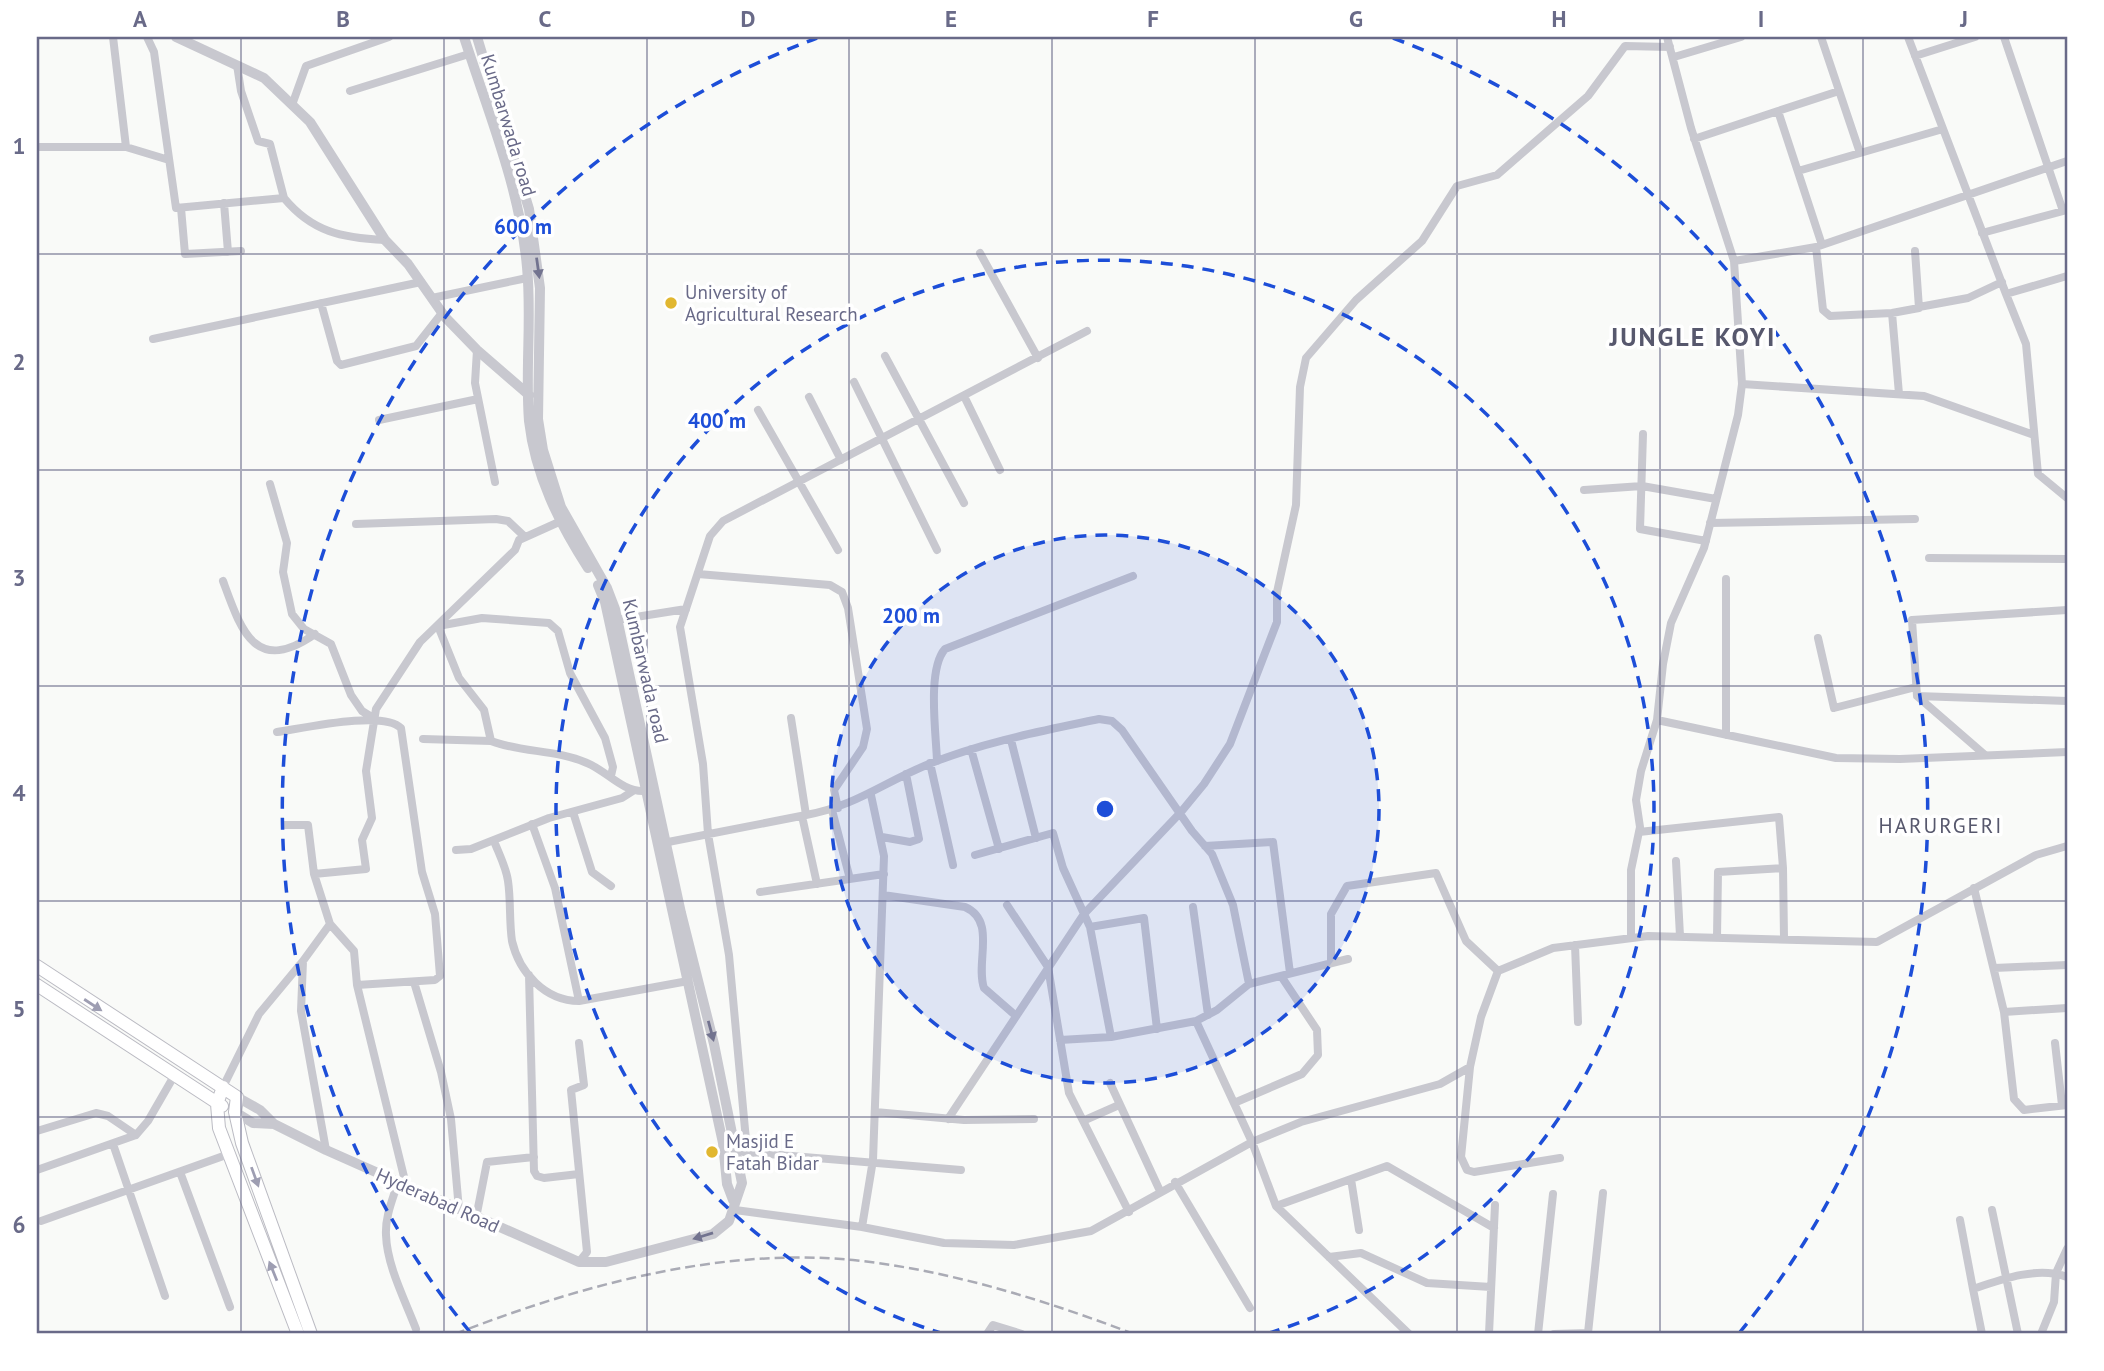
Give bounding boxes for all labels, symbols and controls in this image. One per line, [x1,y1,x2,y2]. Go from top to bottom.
text: A [133,4,147,33]
text: B [336,4,350,33]
text: C [539,4,552,33]
text: D [741,4,755,33]
text: E [945,4,957,33]
text: F [1147,4,1159,33]
text: G [1349,4,1363,33]
text: H [1552,4,1566,33]
text: I [1758,4,1764,33]
text: J [1959,4,1968,33]
street label: Kumbarwada road [476,51,542,199]
text: 1 [12,131,26,160]
text: 600 m [494,213,552,240]
one-way arrow [533,257,544,279]
place label: University of Agricultural Research [685,280,858,326]
marker: University of Agricultural Research [663,295,679,311]
district label: JUNGLE KOYI [1608,320,1777,353]
text: 2 [12,347,26,376]
text: 400 m [688,407,746,434]
text: 3 [12,563,26,592]
street label: Kumbarwada road [618,597,674,745]
text: 200 m [882,602,940,629]
text: 4 [12,778,26,807]
centre of rings [1093,797,1117,821]
district label: HARURGERI [1879,812,2003,839]
text: 5 [12,994,26,1023]
one-way arrow [84,998,102,1012]
one-way arrow [706,1020,717,1042]
place label: Masjid E Fatah Bidar [726,1129,819,1175]
marker: Masjid E Fatah Bidar [704,1144,720,1160]
street label: Hyderabad Road [373,1162,503,1238]
one-way arrow [250,1167,261,1188]
text: 6 [12,1210,26,1239]
one-way arrow [692,1231,713,1242]
one-way arrow [267,1260,278,1281]

